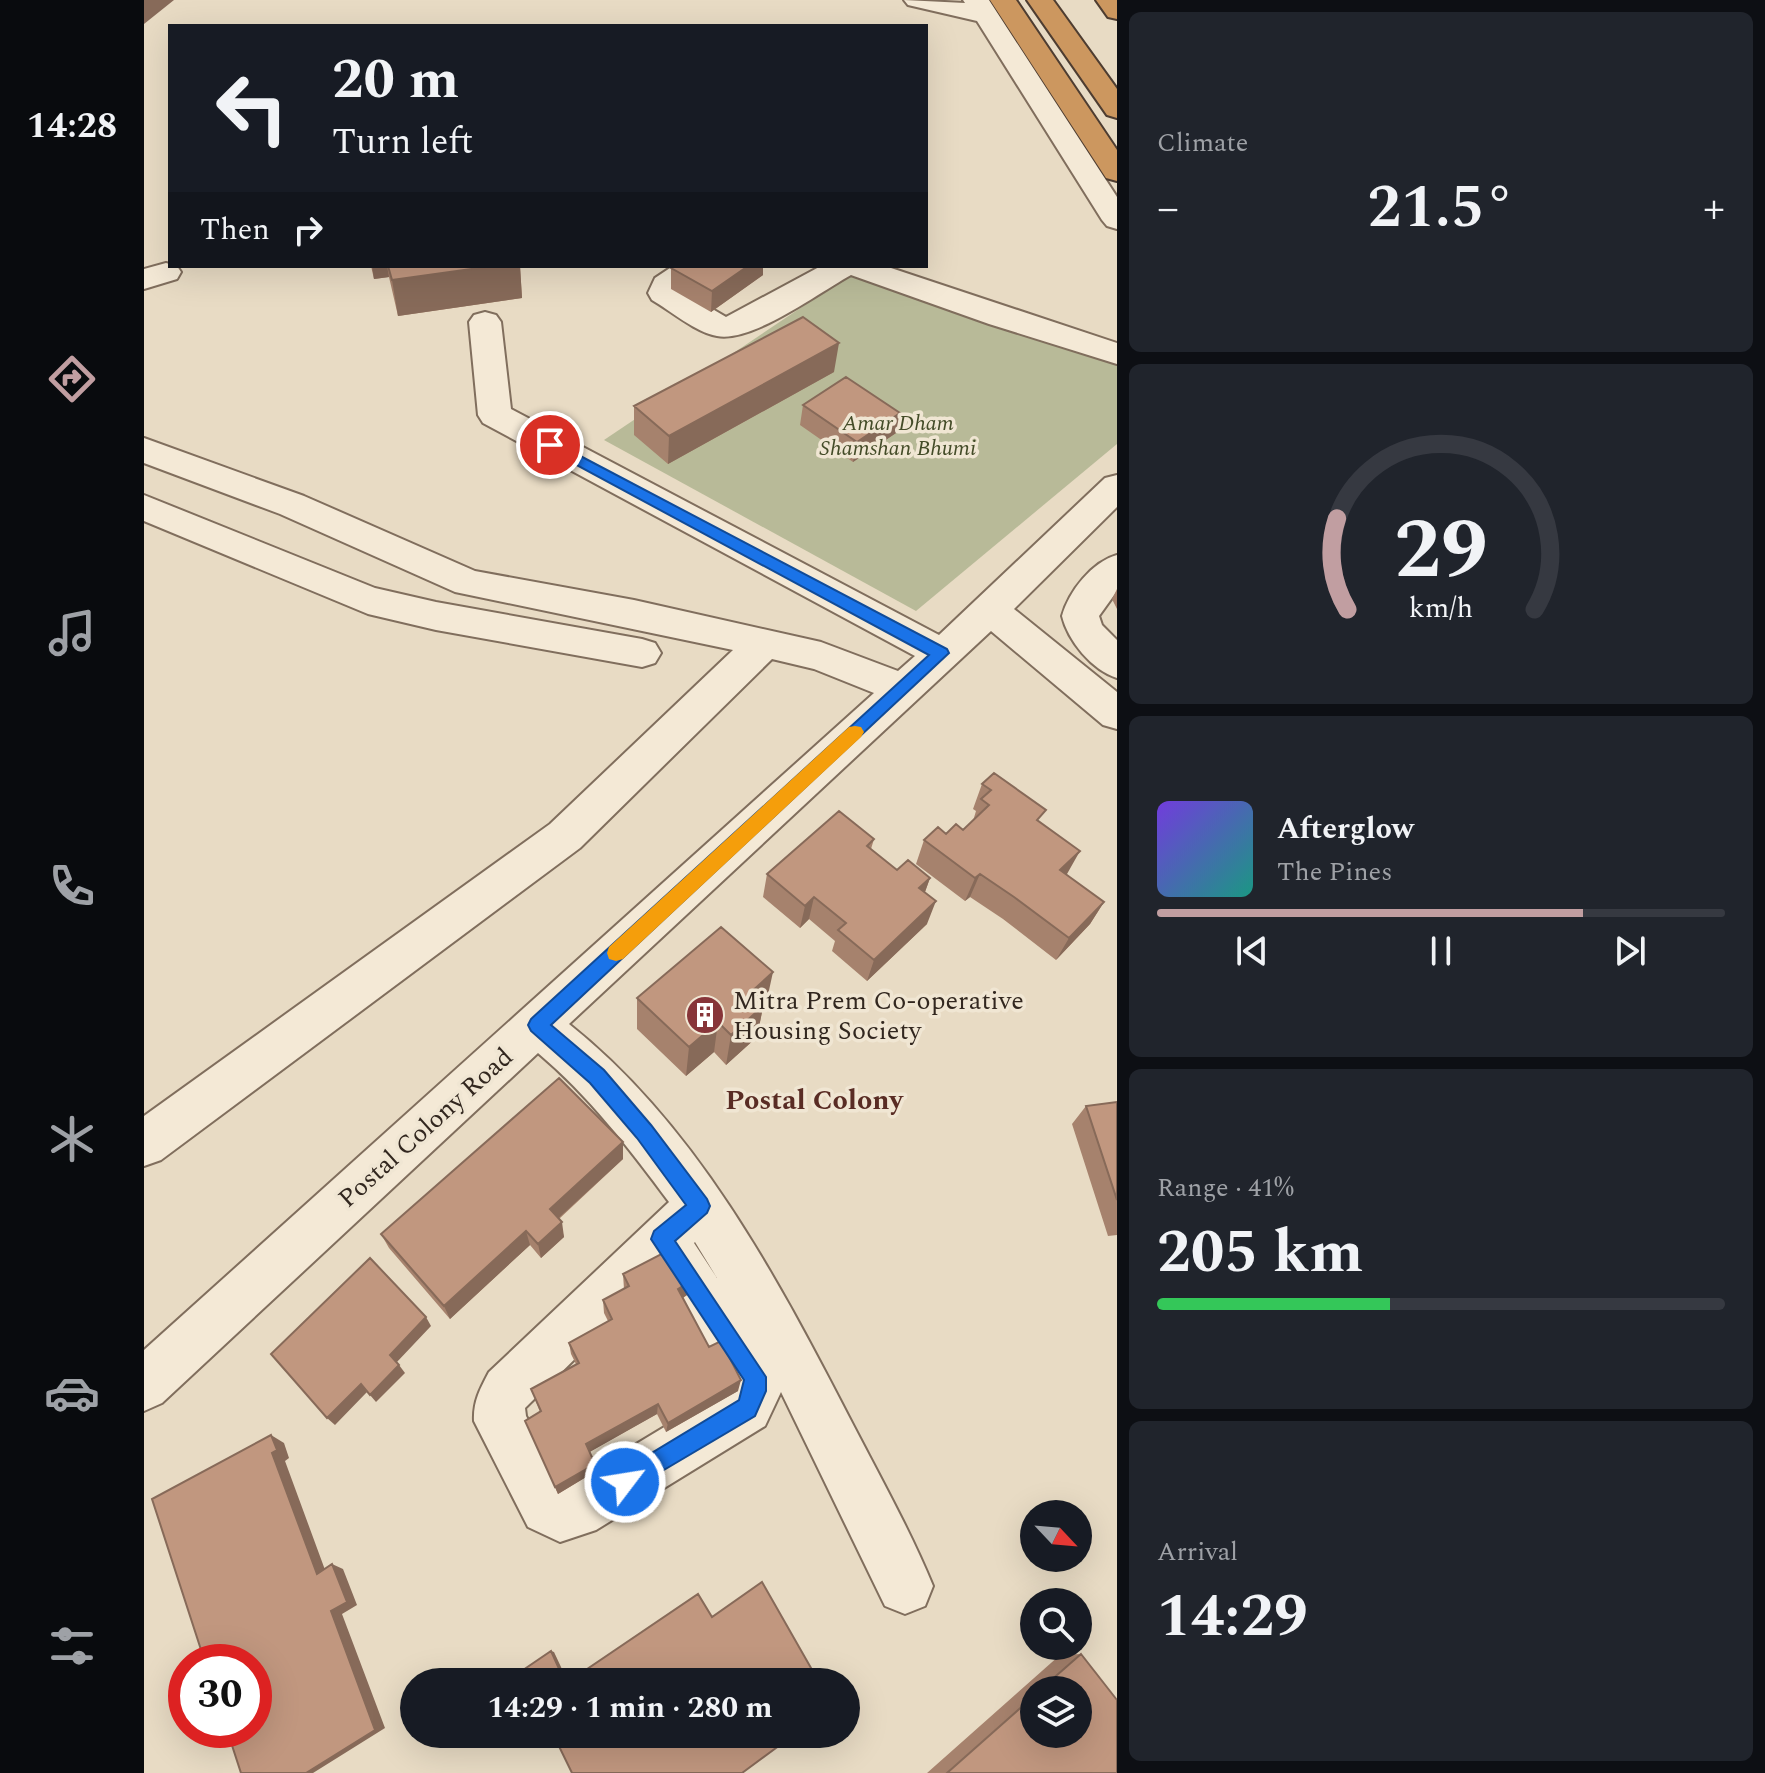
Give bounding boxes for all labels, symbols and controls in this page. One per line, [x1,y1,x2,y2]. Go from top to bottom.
text: 20 m [332,38,459,123]
icon: left [200,56,304,160]
text: 14:28 [27,99,117,154]
text: Turn left [332,115,473,170]
text: Climate [1157,123,1248,163]
text: 21.5° [1367,162,1515,254]
text: − [1157,175,1179,242]
text: + [1703,175,1725,242]
text: Then [200,207,270,253]
icon: right [286,208,330,252]
icon: directions [44,351,100,407]
park label: Amar Dham Shamshan Bhumi [820,407,976,465]
pin [516,411,584,479]
icon: arrive [528,423,572,467]
text: 29 [1394,488,1488,615]
text: km/h [1409,587,1473,630]
icon: music [44,605,100,661]
text: Afterglow [1277,806,1414,852]
text: The Pines [1277,852,1392,892]
icon: phone [44,858,100,914]
icon: previous [1230,929,1274,973]
icon: pause [1419,929,1463,973]
icon: next [1608,929,1652,973]
place label: Mitra Prem Co-operative Housing Society [733,981,1024,1051]
building icon: Mitra Prem Co-operative Housing Society [684,994,726,1036]
street label: Postal Colony Road [329,1038,522,1218]
district label: Postal Colony [725,1079,905,1122]
icon: climate [44,1111,100,1167]
text: Range · 41% [1157,1168,1294,1208]
text: 205 km [1157,1207,1363,1299]
icon: car [44,1365,100,1421]
position arrow [583,1440,667,1524]
north arrow [1020,1500,1092,1572]
map controls [1020,1500,1092,1748]
text: Arrival [1157,1532,1238,1572]
text: 14:29 [1157,1571,1308,1663]
button: search [1020,1588,1092,1660]
icon: filters [44,1618,100,1674]
speed limit sign: 30 [168,1644,272,1748]
button: layers [1020,1676,1092,1748]
text: 14:29 · 1 min · 280 m [487,1685,773,1731]

